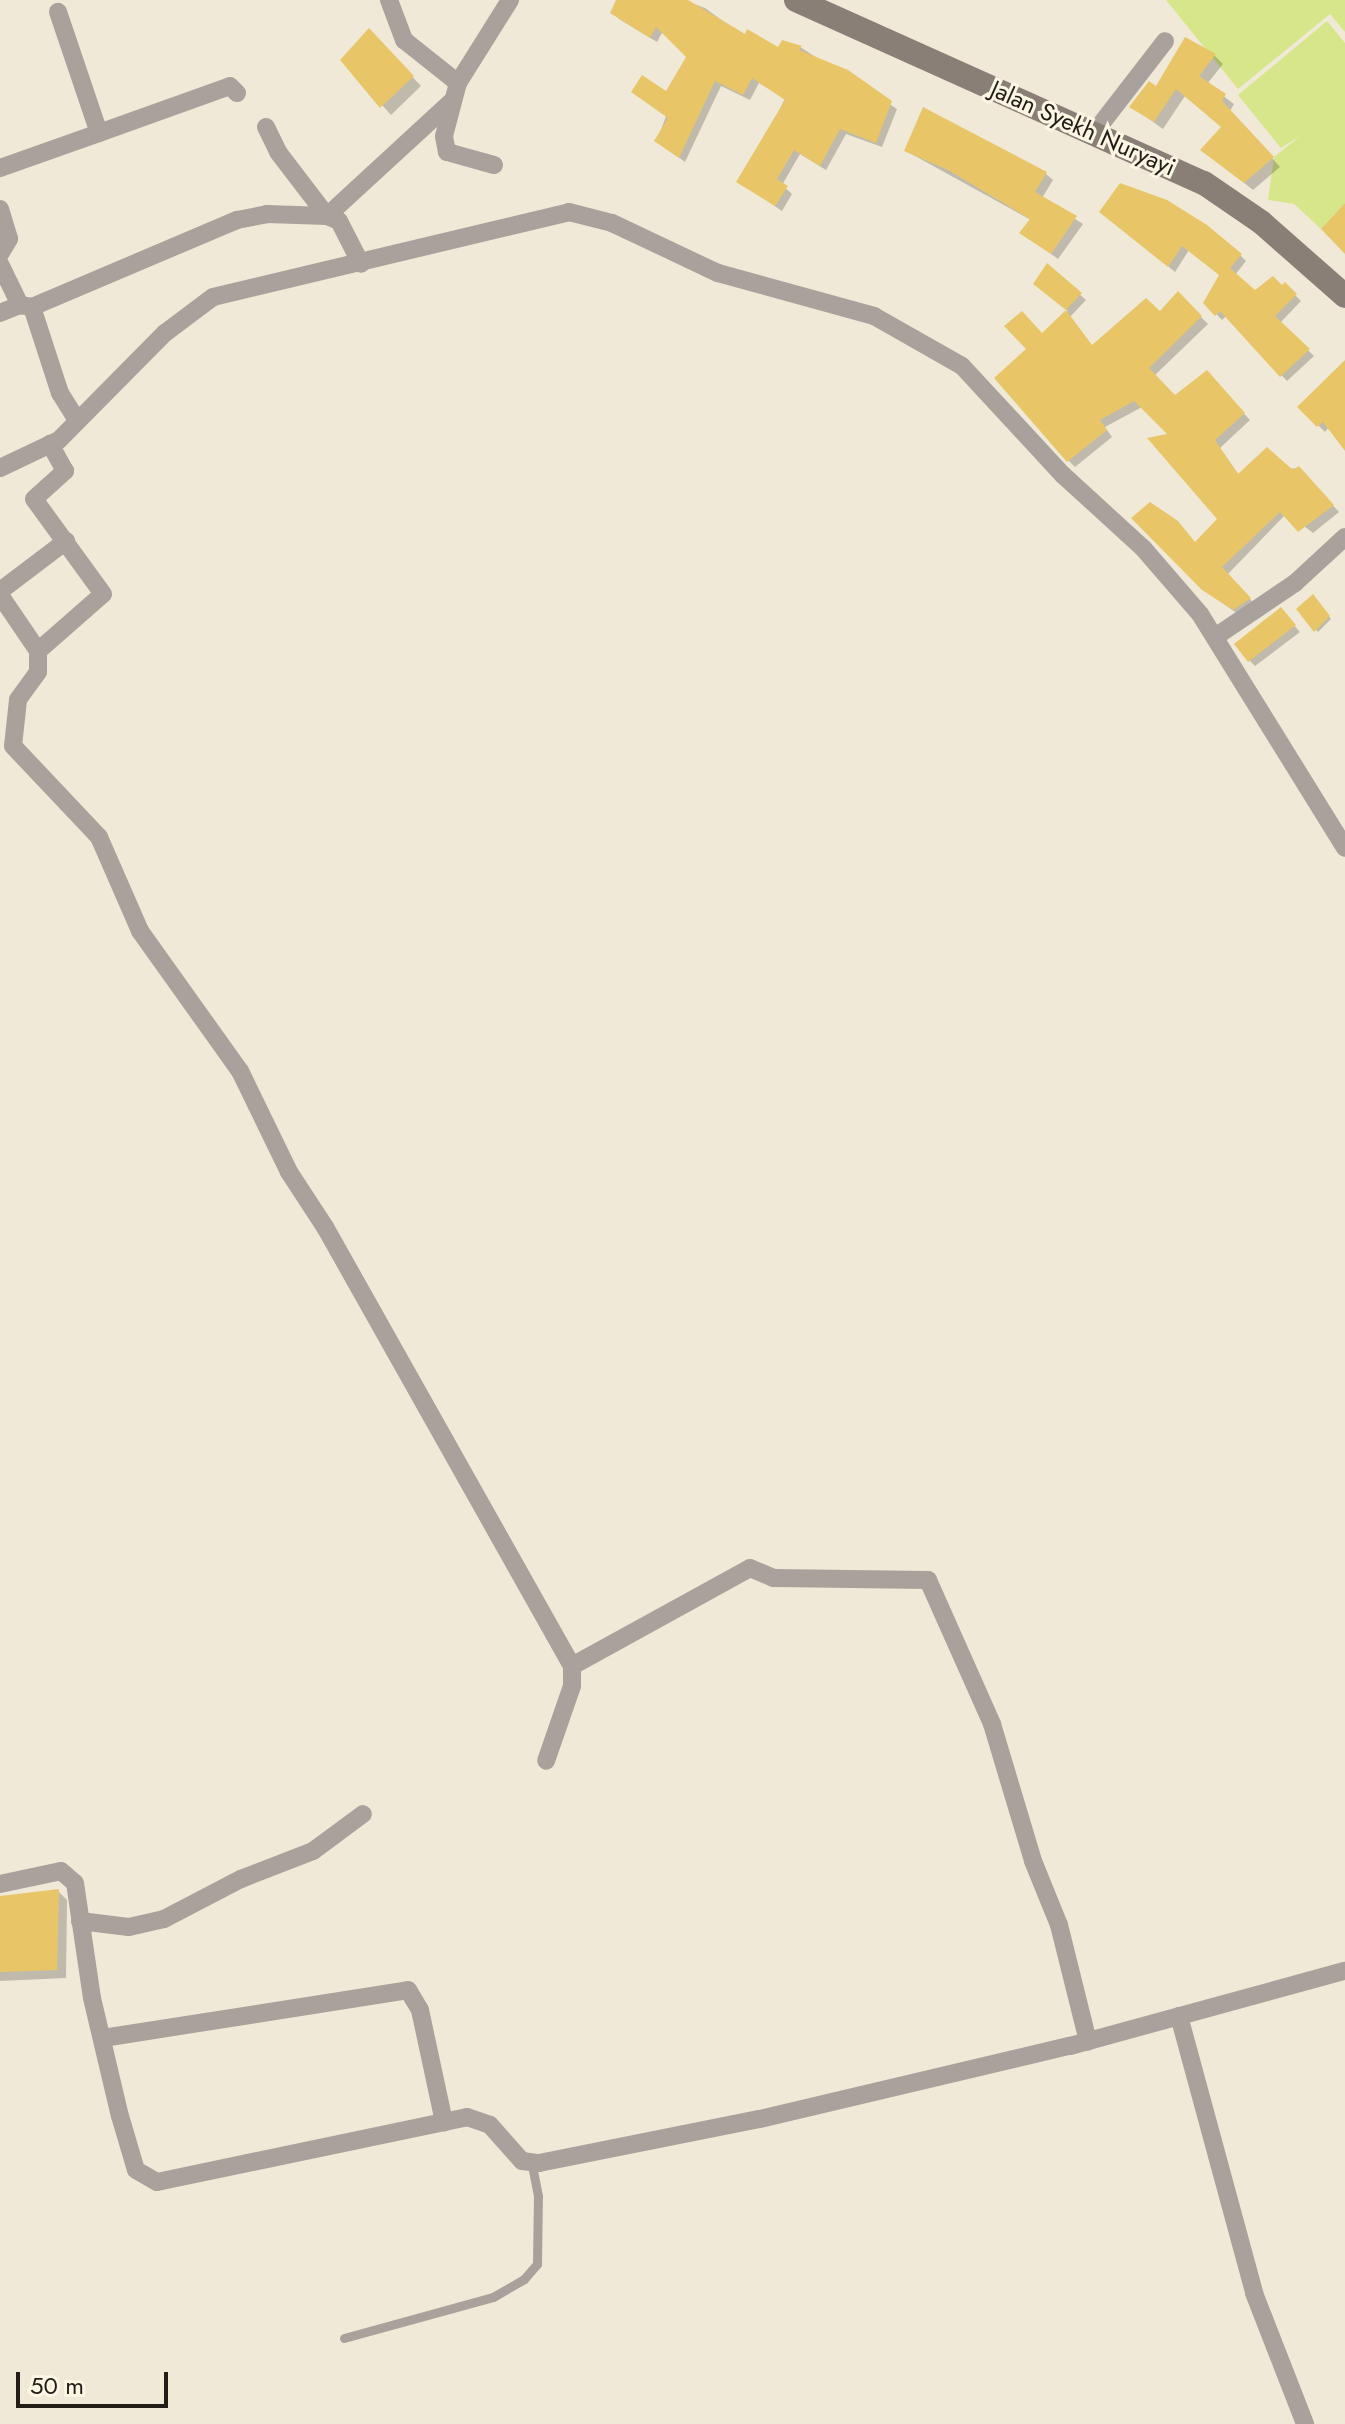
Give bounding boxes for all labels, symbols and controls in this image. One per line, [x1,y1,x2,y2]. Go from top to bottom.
street label: Jalan Syekh Nuryayi [986,74,1180,182]
scale bar [20,2356,172,2406]
text: 50 m [30,2368,84,2403]

